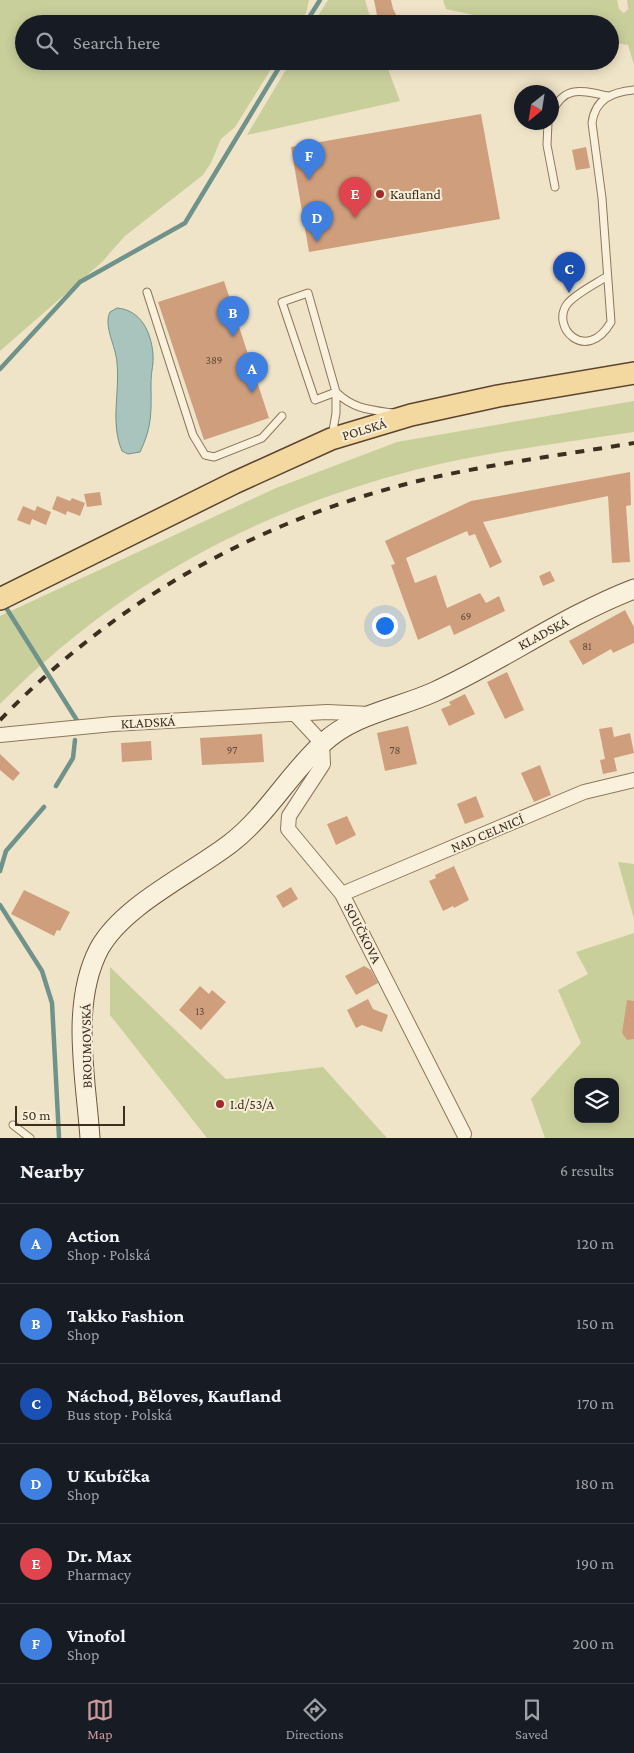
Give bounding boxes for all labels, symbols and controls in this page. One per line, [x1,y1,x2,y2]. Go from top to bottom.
search box [15,15,619,70]
icon: search [33,29,61,57]
text: Search here [73,32,160,53]
north arrow [514,85,559,130]
pin: F [293,139,325,180]
pin: E [339,177,371,218]
place label: Kaufland [390,186,441,202]
marker: Kaufland [374,188,386,200]
pin: D [301,201,333,242]
pin: C [553,252,585,293]
pin: B [217,296,249,337]
pin: A [236,352,268,393]
house number: 389 [206,354,222,366]
street label: POLSKÁ [340,415,388,443]
house number: 69 [461,610,471,622]
your location [372,613,398,639]
street label: KLADSKÁ [515,613,571,653]
house number: 81 [582,640,592,652]
street label: KLADSKÁ [120,713,176,731]
house number: 97 [227,744,237,756]
house number: 78 [390,744,401,756]
street label: NAD CELNICÍ [448,810,526,856]
street label: SOUČKOVA [341,900,385,966]
street label: BROUMOVSKÁ [77,1003,95,1088]
house number: 13 [196,1005,204,1017]
map controls [574,1078,619,1123]
button: layers [574,1078,619,1123]
place label: I.d/53/A [230,1096,274,1112]
marker: I.d/53/A [214,1098,226,1110]
scale bar [15,1103,125,1126]
text: 50 m [22,1107,50,1123]
text: Nearby [20,1159,84,1183]
text: 6 results [560,1162,614,1179]
text: Action [67,1225,120,1246]
text: A [31,1235,41,1252]
text: 120 m [576,1235,614,1252]
text: Shop · Polská [67,1246,150,1263]
text: Takko Fashion [67,1305,185,1326]
text: B [31,1315,41,1332]
text: 150 m [576,1315,614,1332]
text: Shop [67,1326,99,1343]
text: Náchod, Běloves, Kaufland [67,1385,281,1406]
text: C [31,1395,41,1412]
text: 170 m [577,1395,614,1412]
text: Bus stop · Polská [67,1406,172,1423]
text: U Kubíčka [67,1465,150,1486]
text: D [30,1475,42,1492]
text: 180 m [575,1475,614,1492]
text: Shop [67,1486,99,1503]
text: Dr. Max [67,1545,132,1566]
text: E [31,1555,41,1572]
text: 190 m [576,1555,614,1572]
text: Pharmacy [67,1566,131,1583]
text: Vinofol [67,1625,126,1646]
text: F [32,1635,40,1652]
text: 200 m [572,1635,614,1652]
text: Shop [67,1646,99,1663]
tab: Map [86,1696,114,1742]
tab: Directions [286,1696,344,1742]
tab: Saved [515,1696,548,1742]

